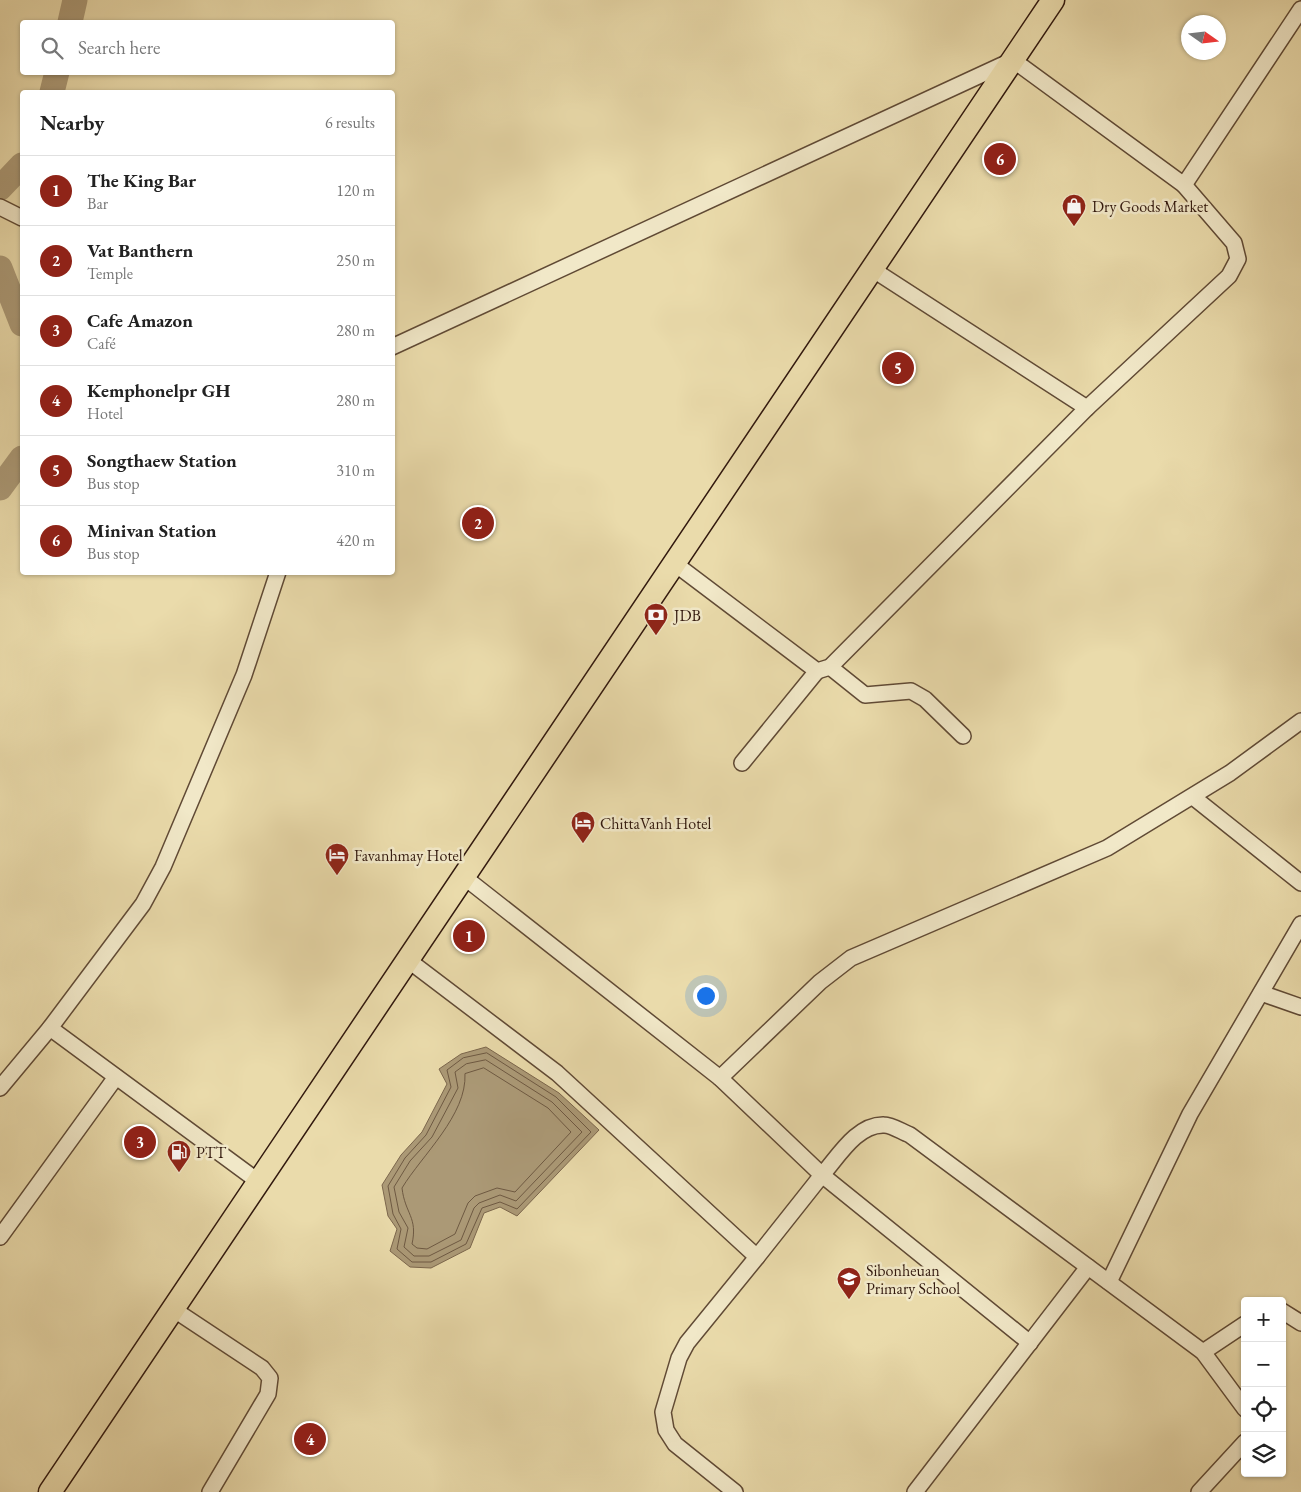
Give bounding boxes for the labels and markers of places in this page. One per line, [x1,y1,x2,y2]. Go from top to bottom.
pin: 6 [984,140,1016,178]
shop icon: Dry Goods Market [1061,193,1087,227]
place label: Dry Goods Market [1092,196,1208,217]
pin: 5 [882,349,914,387]
pin: 2 [462,504,494,542]
bank icon: JDB [643,602,669,636]
place label: JDB [672,605,701,626]
hotel icon: ChittaVanh Hotel [570,810,596,844]
place label: ChittaVanh Hotel [600,813,712,834]
hotel icon: Favanhmay Hotel [324,842,350,876]
place label: Favanhmay Hotel [354,845,463,866]
pin: 1 [453,917,485,955]
pin: 3 [124,1123,156,1161]
fuel station icon: PTT [166,1139,192,1173]
place label: PTT [196,1142,227,1163]
place label: Sibonheuan Primary School [866,1260,960,1299]
school or university icon: Sibonheuan Primary School [836,1266,862,1300]
pin: 4 [294,1420,326,1458]

